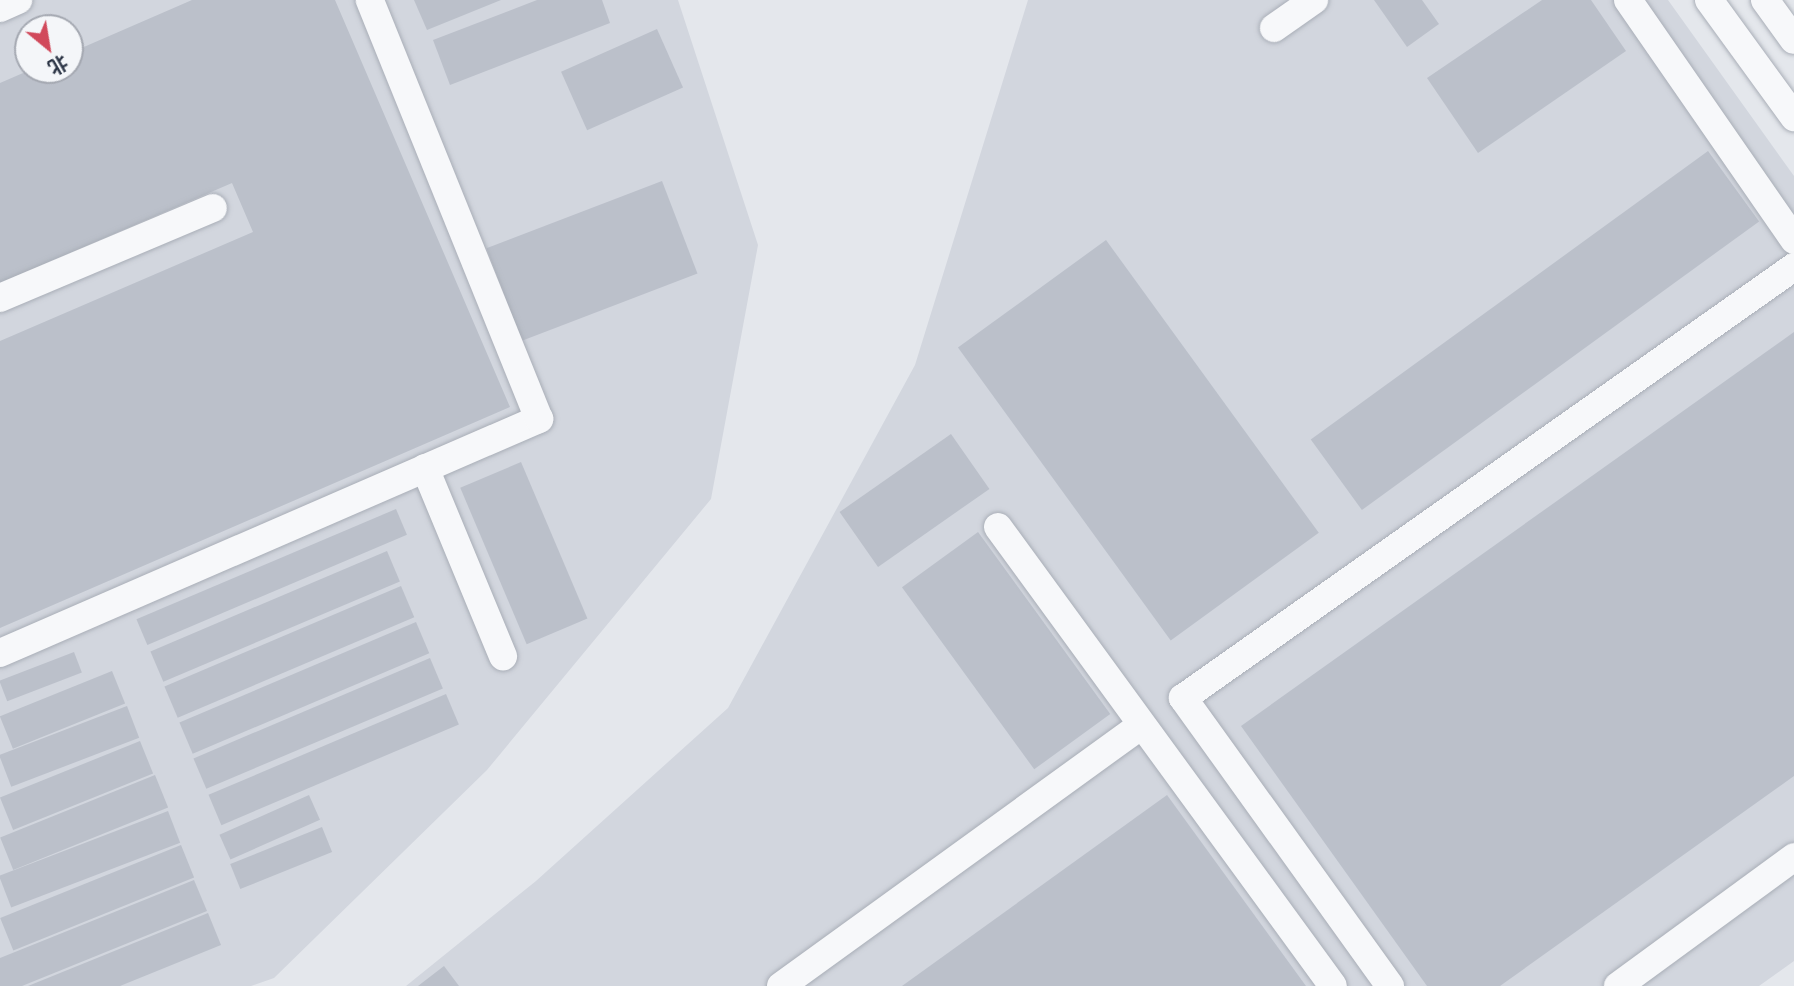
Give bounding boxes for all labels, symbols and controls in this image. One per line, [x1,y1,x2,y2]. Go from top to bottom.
north arrow [14,14,84,84]
text: 北 [44,50,73,81]

